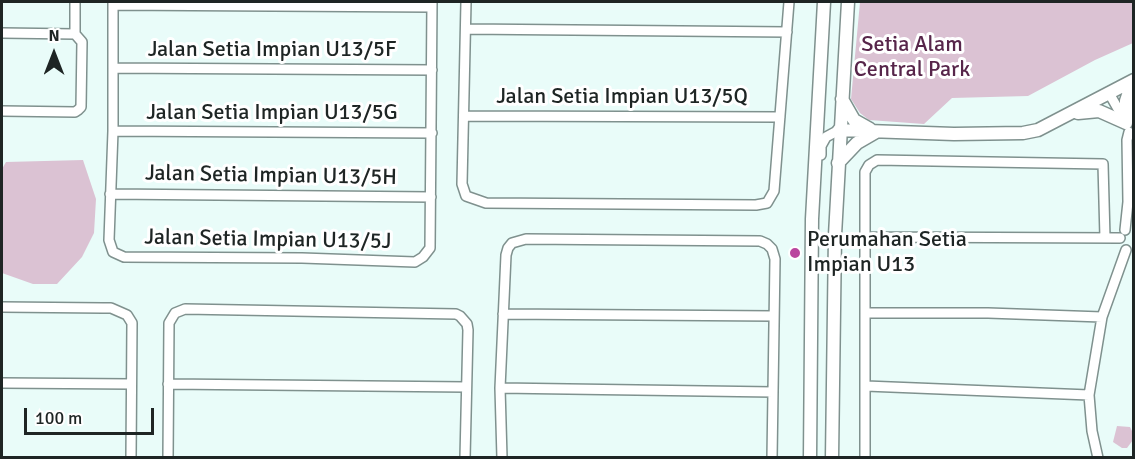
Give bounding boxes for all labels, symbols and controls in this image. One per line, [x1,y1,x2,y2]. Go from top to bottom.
north arrow [24,24,84,84]
text: N [48,26,60,46]
park label: Setia Alam Central Park [854,32,970,84]
street label: Jalan Setia Impian U13/5F [148,37,396,63]
street label: Jalan Setia Impian U13/5Q [496,84,748,110]
street label: Jalan Setia Impian U13/5G [146,100,398,126]
street label: Jalan Setia Impian U13/5H [145,161,397,191]
street label: Jalan Setia Impian U13/5J [144,225,392,255]
place label: Perumahan Setia Impian U13 [807,227,967,278]
marker: Perumahan Setia Impian U13 [788,246,802,260]
scale bar [27,396,158,434]
text: 100 m [35,407,82,429]

